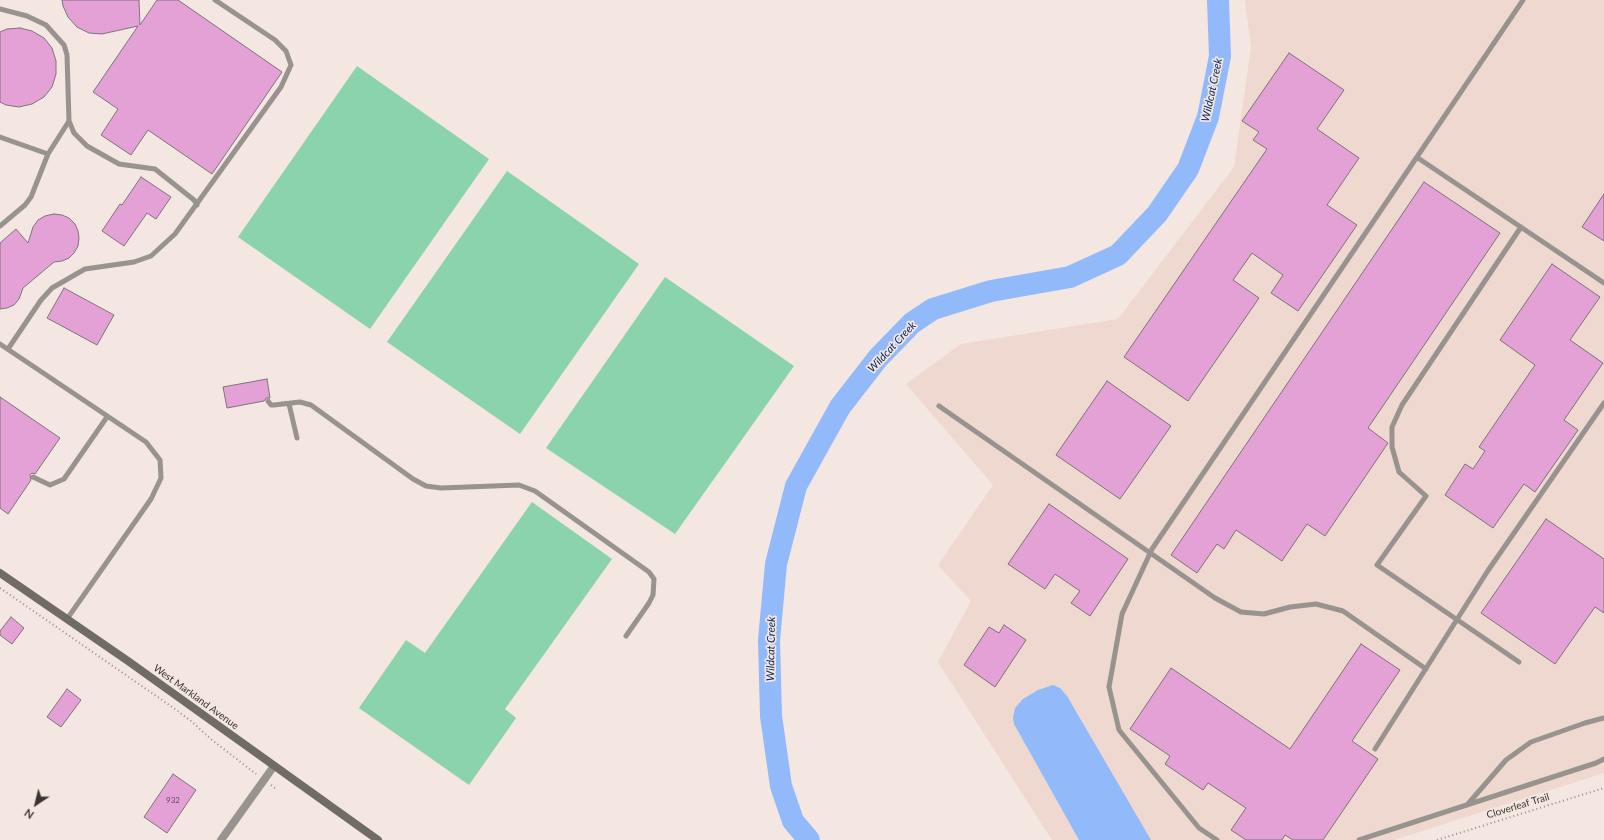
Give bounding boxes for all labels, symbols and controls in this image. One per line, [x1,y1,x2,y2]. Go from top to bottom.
water label: Wildcat Creek [1199,57,1225,123]
water label: Wildcat Creek [865,319,919,375]
water label: Wildcat Creek [764,617,778,681]
street label: West Markland Avenue [151,662,241,732]
north arrow [16,784,56,824]
street label: Cloverleaf Trail [1485,791,1551,821]
house number: 932 [166,795,180,805]
text: N [22,806,36,822]

